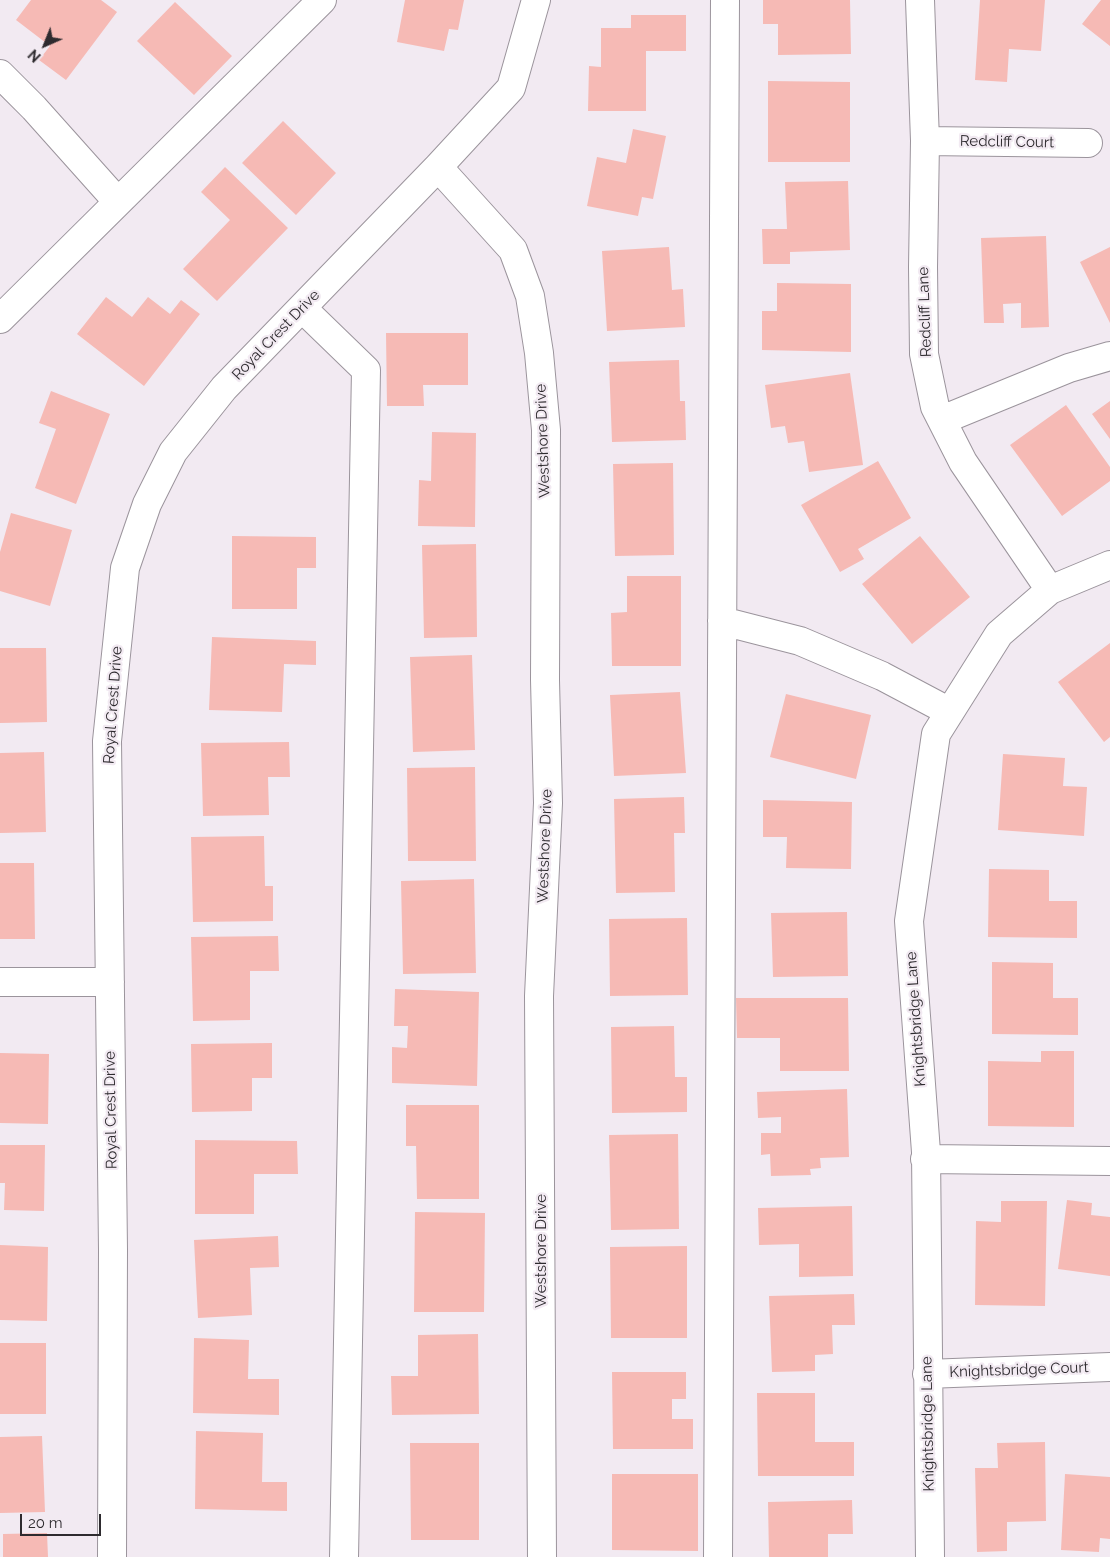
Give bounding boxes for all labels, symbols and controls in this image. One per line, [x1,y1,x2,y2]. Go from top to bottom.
north arrow [20,20,70,70]
text: N [25,46,44,65]
street label: Redcliff Court [960,132,1054,152]
street label: Redcliff Lane [914,267,936,357]
street label: Royal Crest Drive [228,286,324,384]
street label: Westshore Drive [532,384,554,498]
street label: Royal Crest Drive [100,645,126,765]
street label: Westshore Drive [534,789,556,903]
street label: Knightsbridge Lane [902,951,930,1087]
street label: Royal Crest Drive [101,1051,121,1169]
street label: Westshore Drive [532,1194,550,1308]
street label: Knightsbridge Lane [918,1356,938,1492]
street label: Knightsbridge Court [949,1359,1089,1381]
scale bar [22,1504,104,1536]
text: 20 m [28,1514,63,1532]

